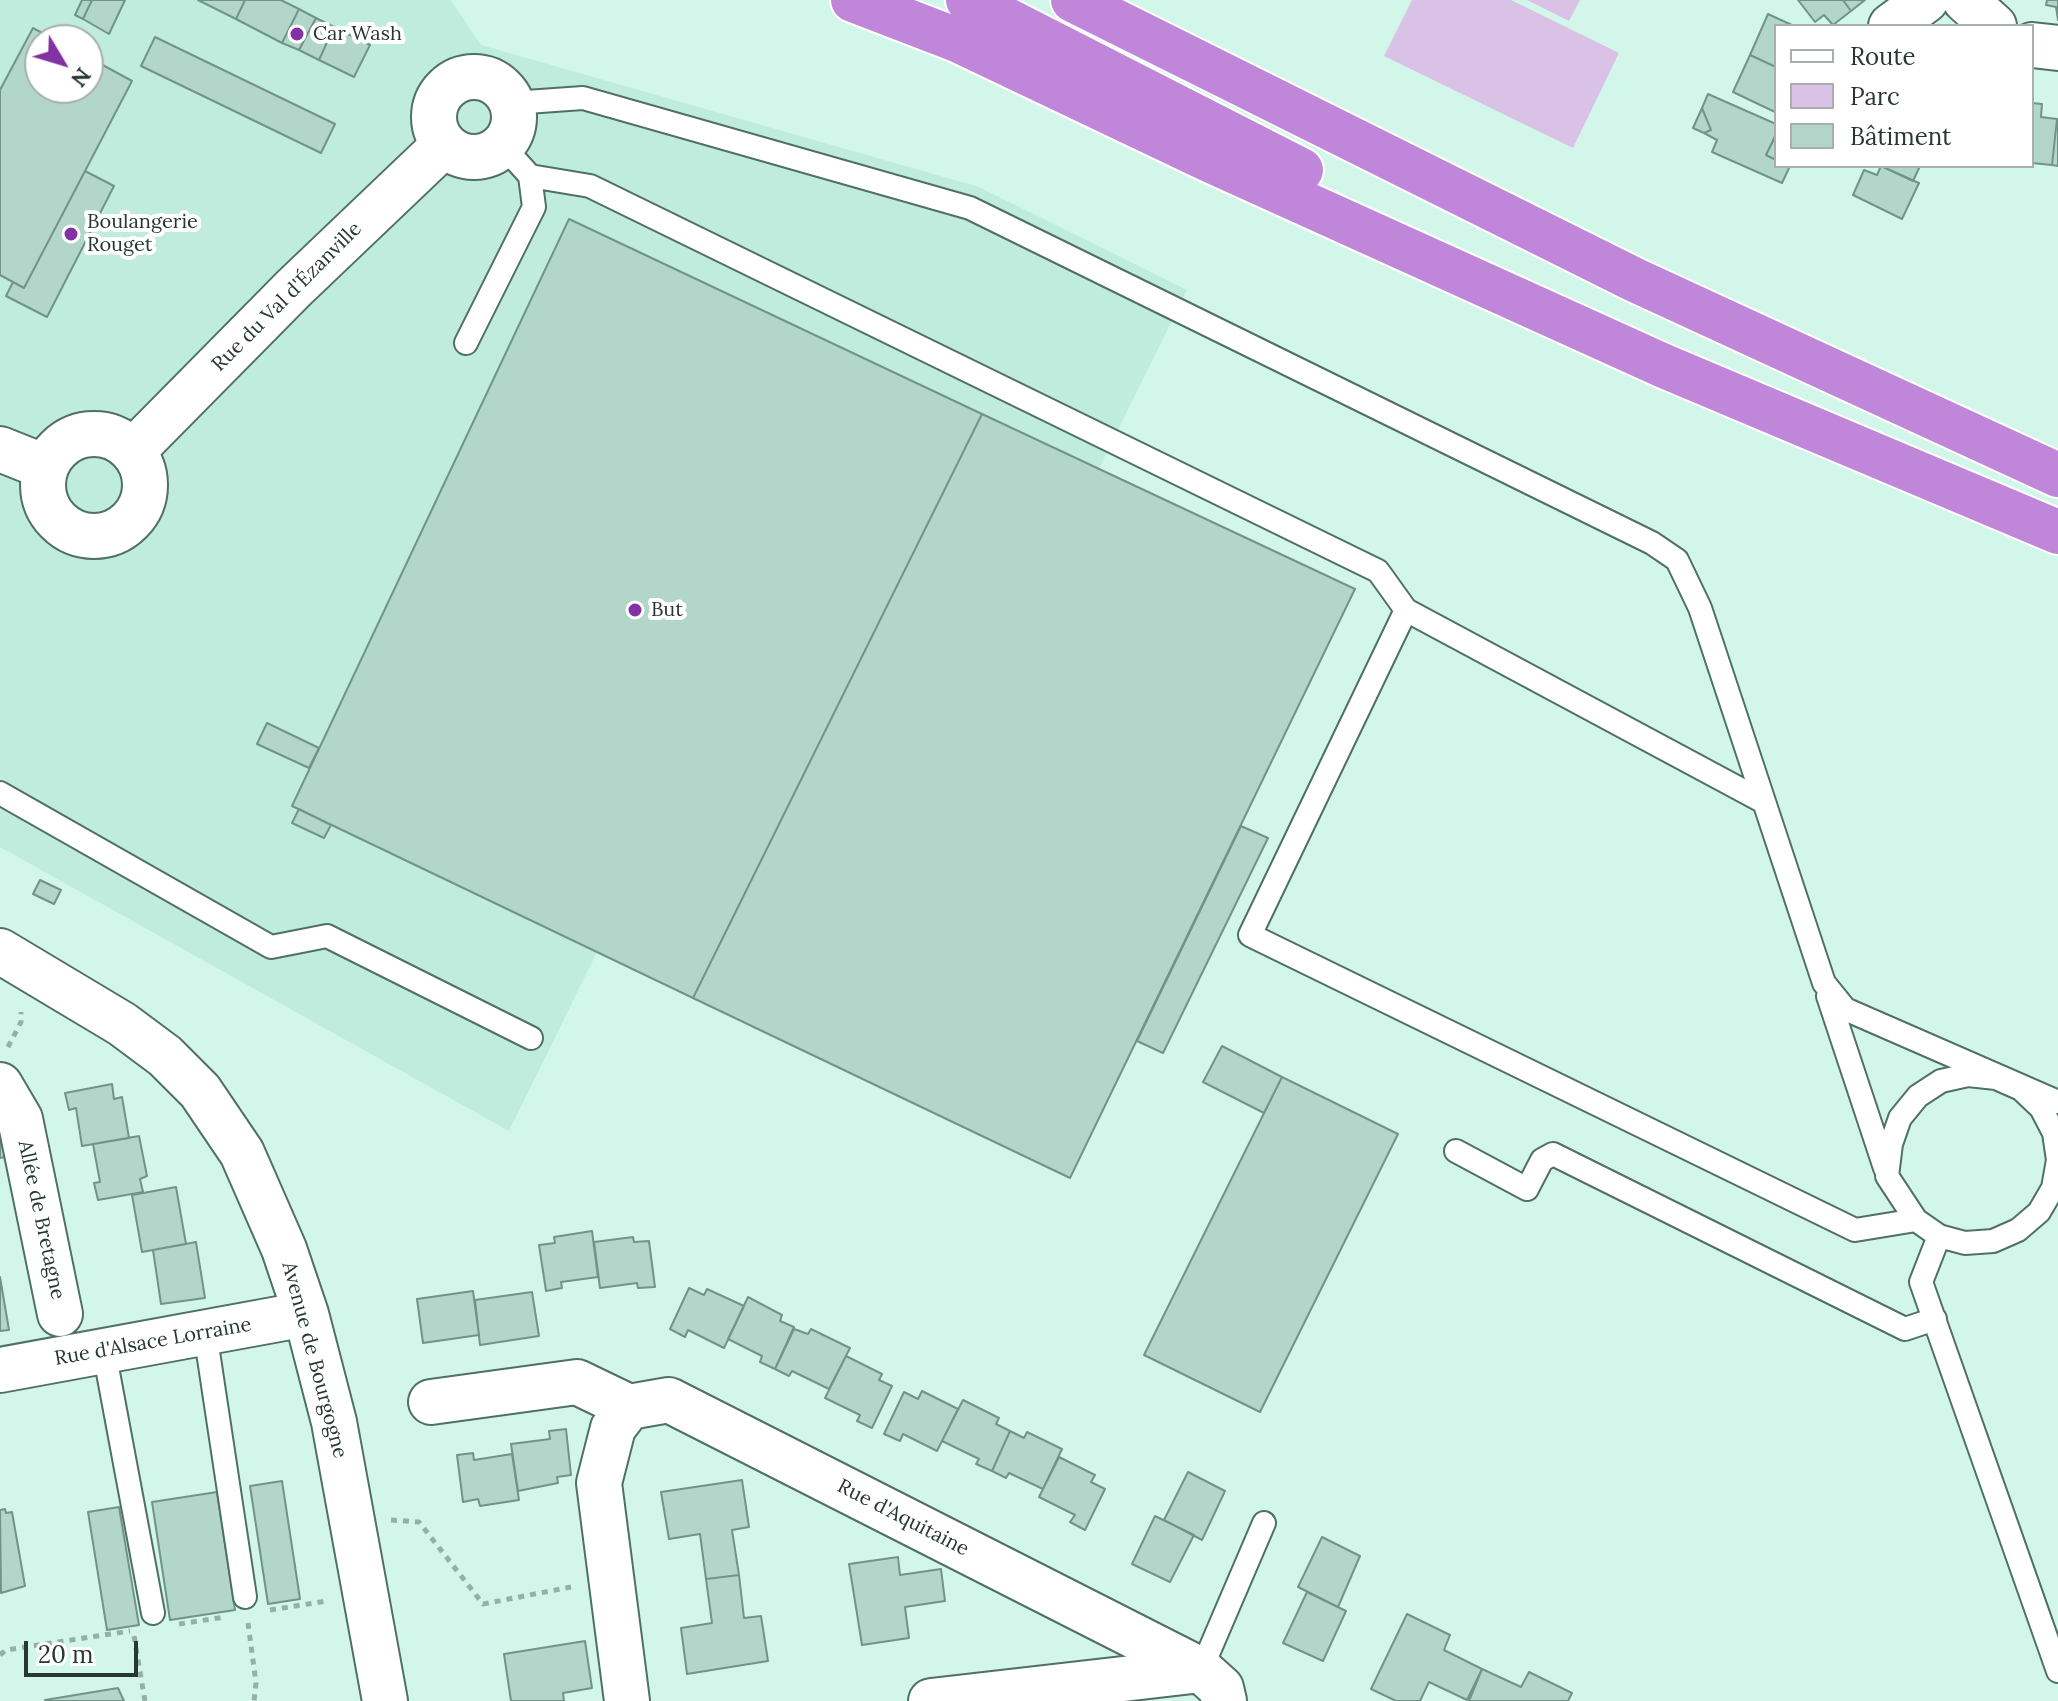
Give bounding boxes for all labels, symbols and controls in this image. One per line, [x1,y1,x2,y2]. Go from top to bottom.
place label: Car Wash [313,22,402,46]
north arrow [24,24,104,104]
legend [1774,24,2034,168]
marker: Car Wash [288,25,306,43]
text: Route [1850,41,1916,72]
text: N [65,62,98,93]
text: Parc [1850,81,1900,112]
text: Bâtiment [1850,121,1951,152]
place label: Boulangerie Rouget [87,210,198,257]
street label: Rue du Val d'Ézanville [207,217,367,377]
marker: Boulangerie Rouget [62,225,80,243]
place label: But [651,598,683,622]
marker: But [626,601,644,619]
street label: Allée de Bretagne [12,1138,70,1302]
street label: Avenue de Bourgogne [276,1259,352,1461]
street label: Rue d'Alsace Lorraine [53,1313,253,1371]
street label: Rue d'Aquitaine [833,1475,973,1561]
scale bar [28,1625,142,1675]
text: 20 m [38,1639,94,1670]

